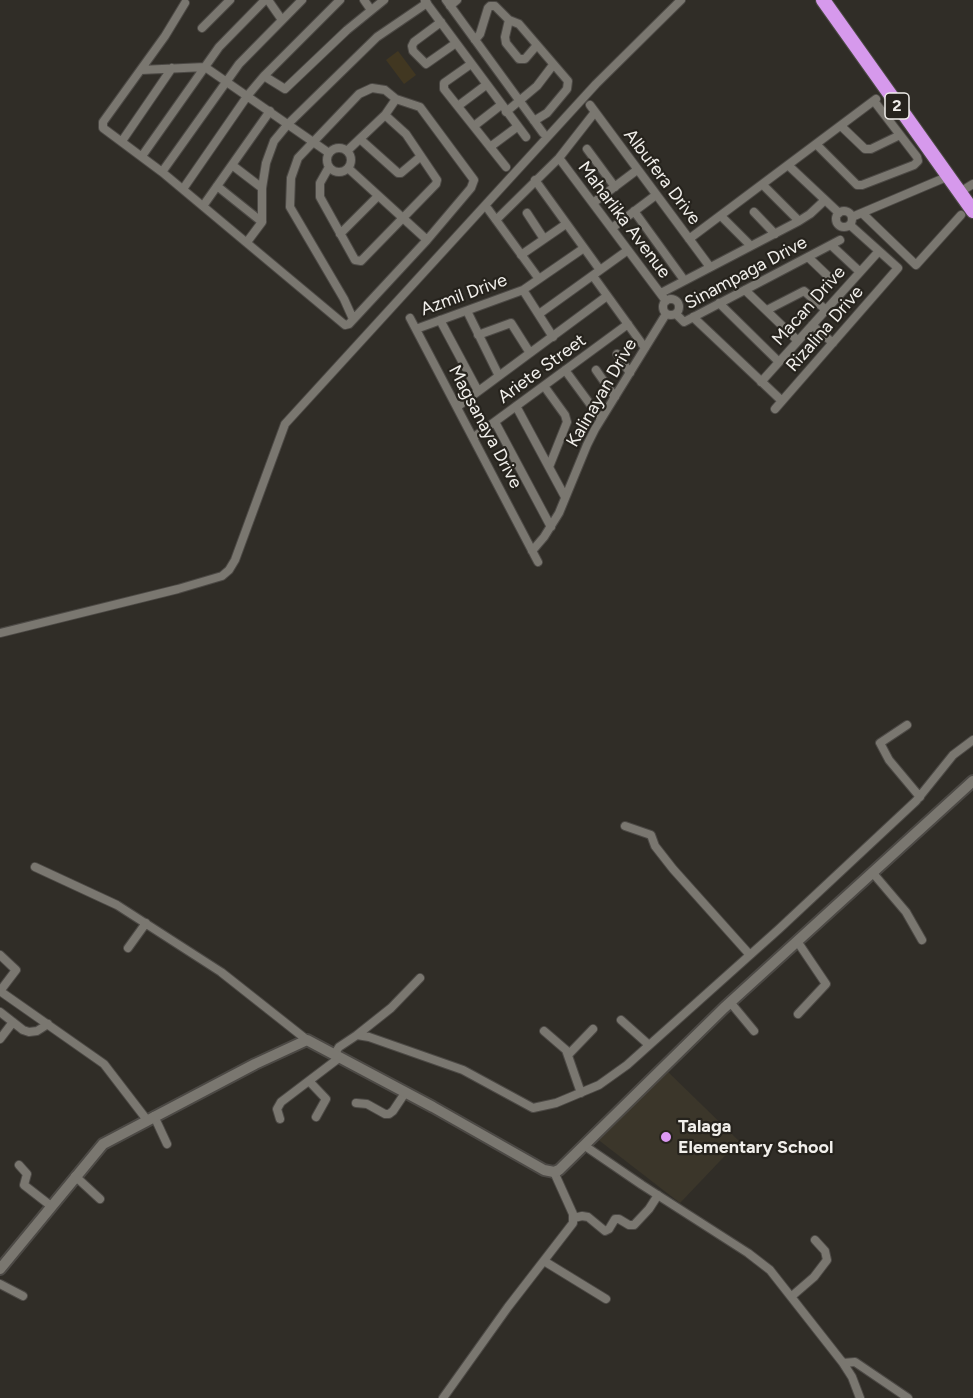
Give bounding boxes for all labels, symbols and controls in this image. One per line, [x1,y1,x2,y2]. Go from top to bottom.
road number: 2 [885,93,909,119]
street label: Albufera Drive [619,125,705,229]
street label: Maharlika Avenue [573,157,675,283]
street label: Sinampaga Drive [681,232,811,314]
street label: Macan Drive [768,262,850,350]
street label: Azmil Drive [418,269,510,321]
street label: Rizalina Drive [782,282,868,376]
street label: Ariete Street [494,330,590,408]
street label: Kalinayan Drive [562,335,642,451]
street label: Magsanaya Drive [444,362,526,492]
place label: Talaga Elementary School [678,1116,833,1158]
marker: Talaga Elementary School [659,1130,673,1144]

